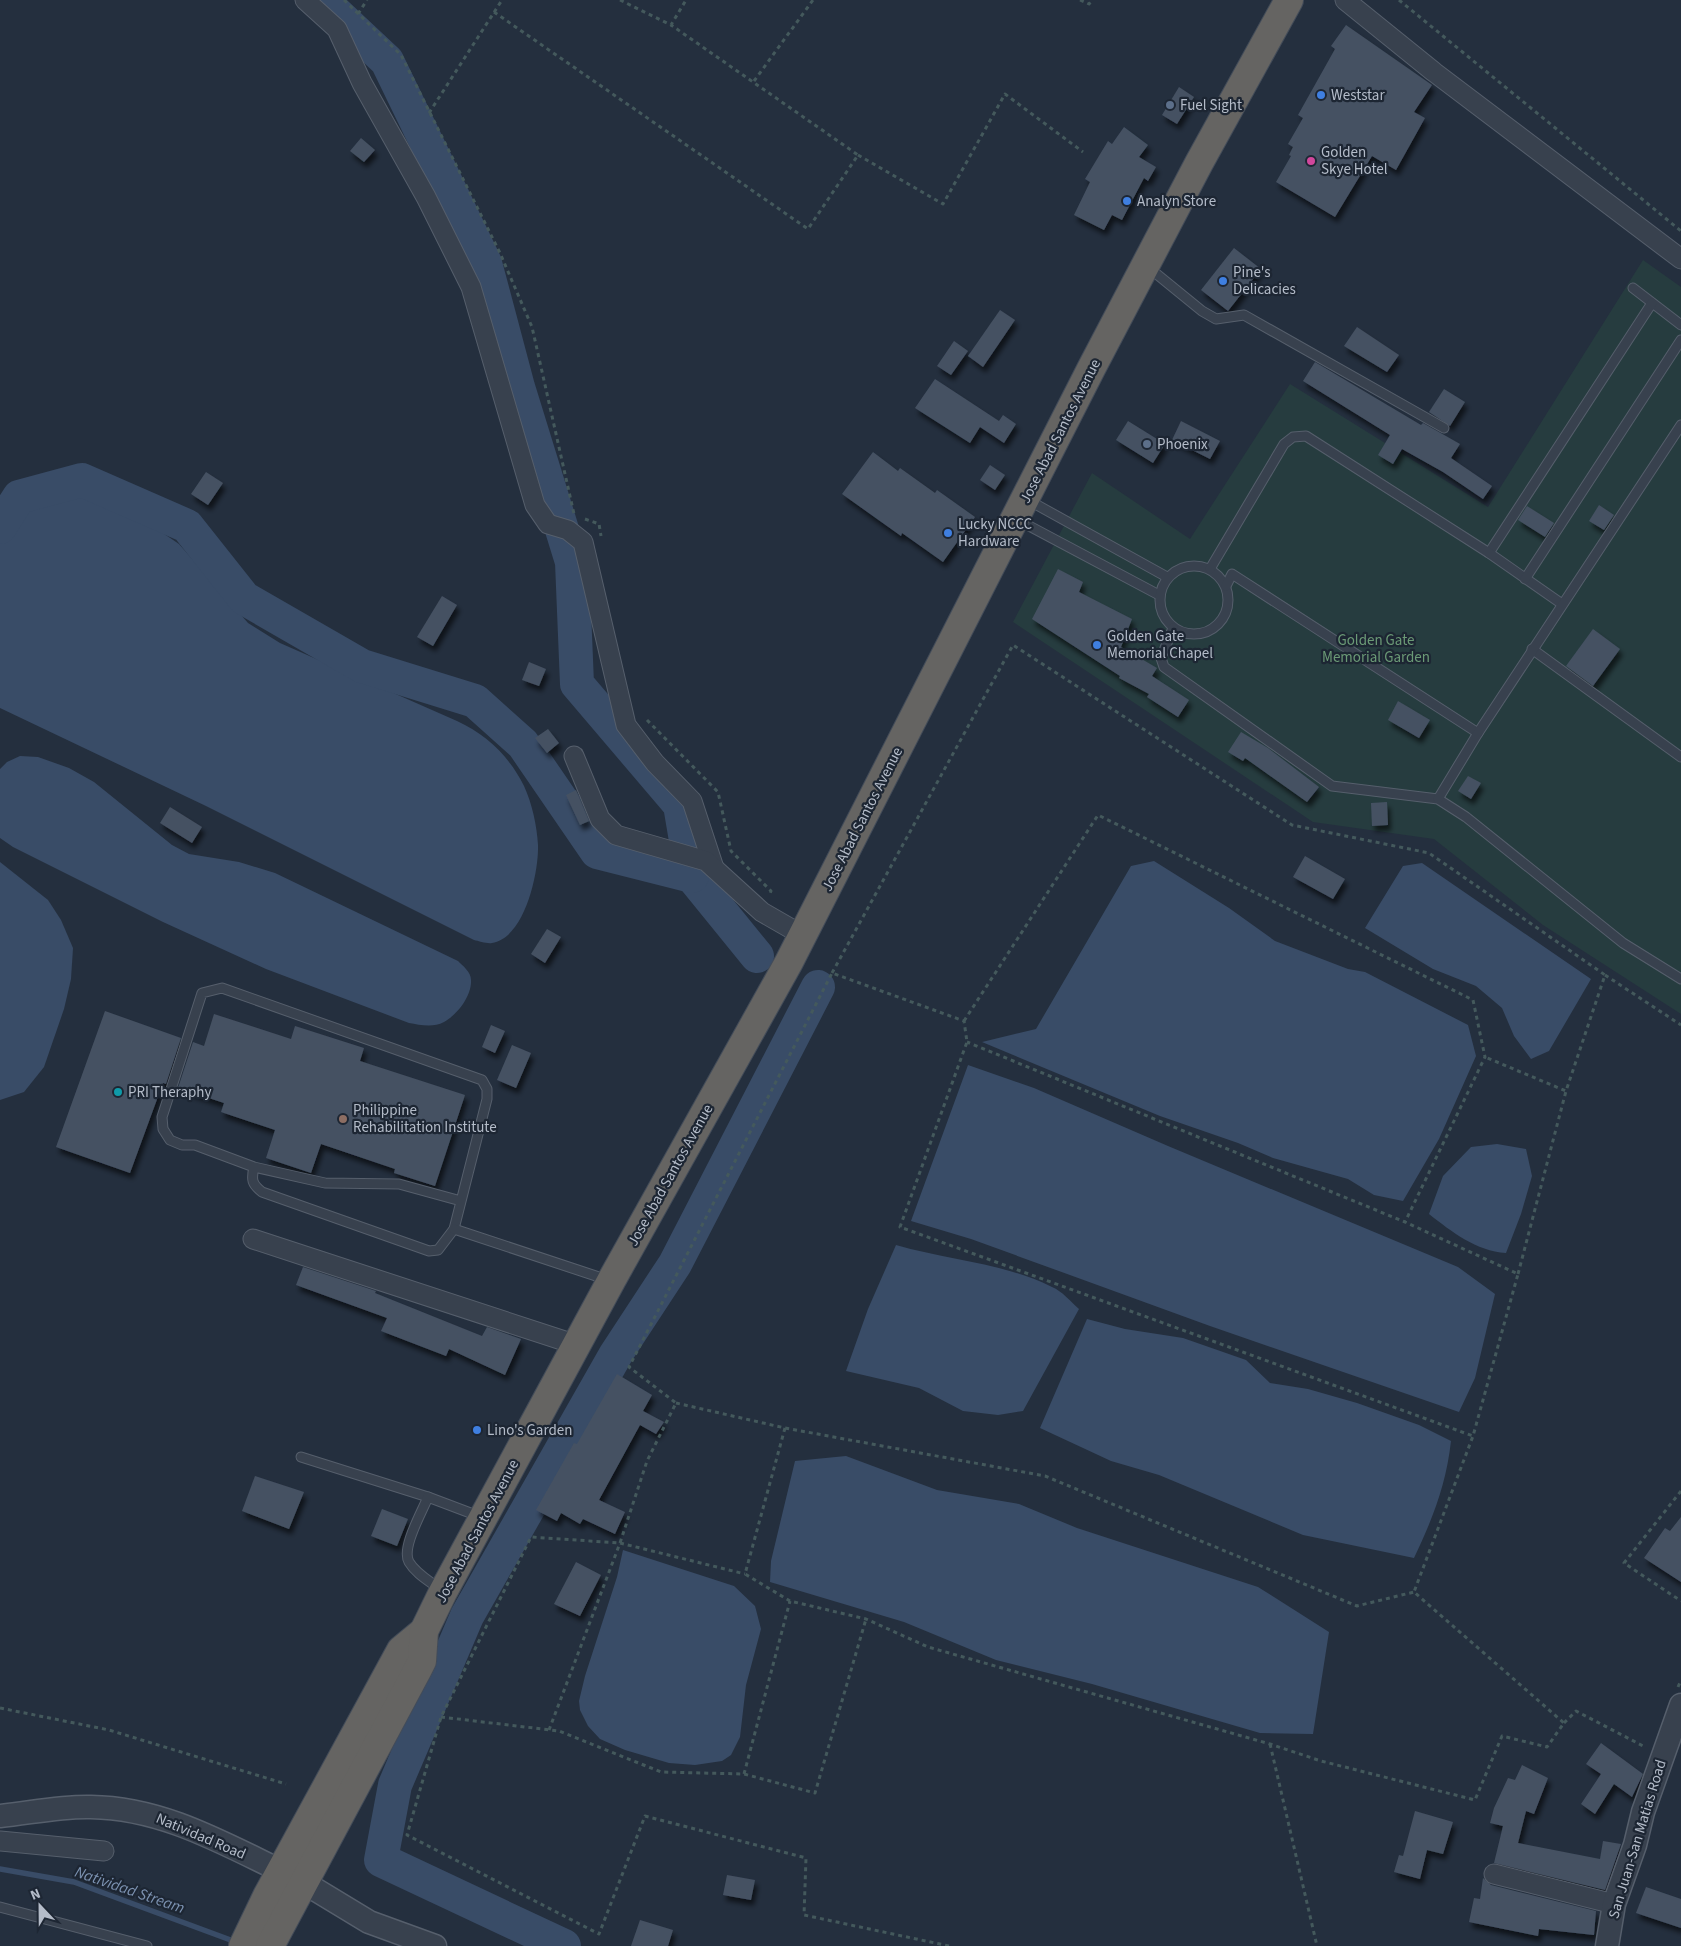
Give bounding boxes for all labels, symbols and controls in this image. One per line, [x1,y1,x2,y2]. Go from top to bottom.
place label: Weststar [1331,85,1385,106]
marker: Weststar [1315,89,1327,101]
place label: Fuel Sight [1180,95,1242,116]
marker: Fuel Sight [1164,99,1176,111]
place label: Golden Skye Hotel [1321,142,1388,180]
marker: Golden Skye Hotel [1305,155,1317,167]
place label: Analyn Store [1137,191,1216,212]
marker: Analyn Store [1121,195,1133,207]
place label: Pine's Delicacies [1233,262,1296,300]
marker: Pine's Delicacies [1217,275,1229,287]
street label: Jose Abad Santos Avenue [1015,355,1106,507]
place label: Phoenix [1157,434,1208,455]
marker: Phoenix [1141,438,1153,450]
place label: Lucky NCCC Hardware [958,514,1033,552]
marker: Lucky NCCC Hardware [942,527,954,539]
place label: Golden Gate Memorial Chapel [1107,626,1213,664]
park label: Golden Gate Memorial Garden [1322,630,1430,668]
marker: Golden Gate Memorial Chapel [1091,639,1103,651]
street label: Jose Abad Santos Avenue [817,743,908,895]
place label: PRI Theraphy [128,1082,212,1103]
marker: PRI Theraphy [112,1086,124,1098]
place label: Philippine Rehabilitation Institute [353,1100,497,1138]
street label: Jose Abad Santos Avenue [623,1100,718,1250]
marker: Philippine Rehabilitation Institute [337,1113,349,1125]
place label: Lino's Garden [487,1420,572,1441]
marker: Lino's Garden [471,1424,483,1436]
street label: Jose Abad Santos Avenue [431,1456,524,1607]
street label: San Juan-San Matias Road [1603,1757,1672,1921]
street label: Natividad Road [153,1808,249,1865]
water label: Natividad Stream [72,1861,188,1919]
north arrow [15,1881,65,1931]
text: N [27,1884,44,1906]

